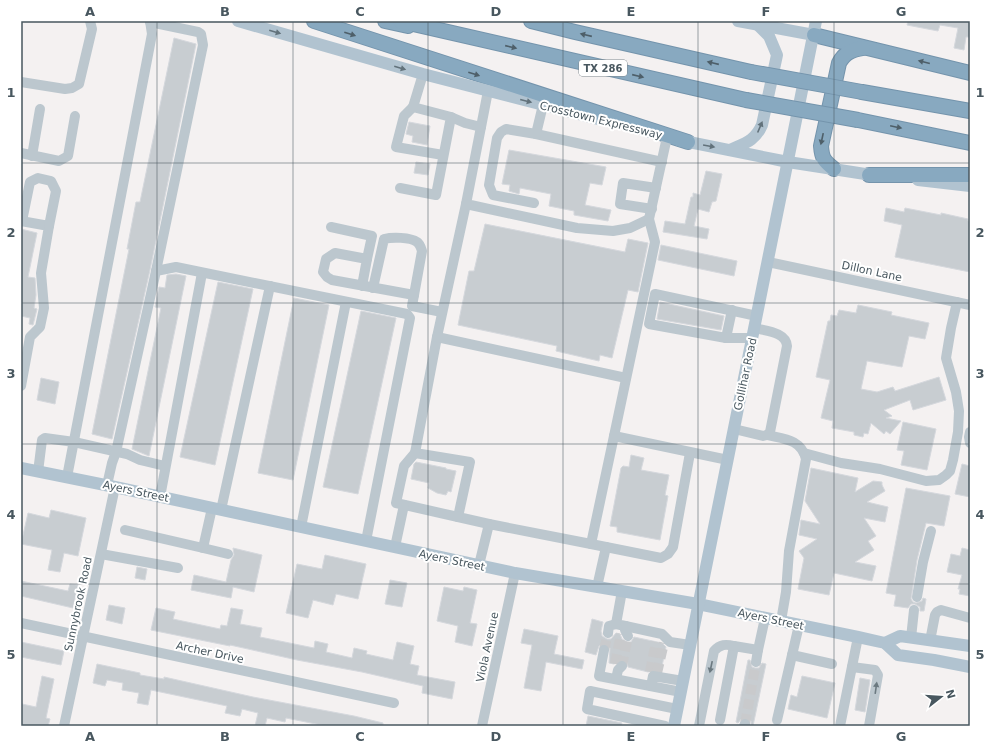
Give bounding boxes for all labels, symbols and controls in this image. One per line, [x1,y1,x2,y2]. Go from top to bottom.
text: A [85,4,95,19]
text: B [220,4,230,19]
text: C [355,4,365,19]
text: D [491,4,502,19]
text: E [627,4,635,19]
text: F [762,4,770,19]
text: G [896,4,906,19]
one-way arrow [270,29,282,35]
one-way arrow [345,31,357,37]
one-way arrow [580,31,593,37]
one-way arrow [505,45,518,51]
one-way arrow [918,59,930,65]
road number: TX 286 [579,60,627,76]
one-way arrow [707,60,719,66]
one-way arrow [395,65,407,71]
one-way arrow [469,71,481,77]
one-way arrow [632,73,644,79]
text: 1 [6,85,16,100]
text: 1 [975,85,985,100]
one-way arrow [520,98,532,104]
street label: Crosstown Expressway [538,99,664,142]
one-way arrow [757,122,763,133]
one-way arrow [890,125,902,131]
one-way arrow [819,133,825,145]
one-way arrow [703,143,715,149]
text: 2 [6,225,16,240]
text: 2 [975,225,985,240]
street label: Dillon Lane [840,259,904,284]
street label: Gollihar Road [731,337,760,412]
text: 3 [6,366,16,381]
text: 3 [975,366,985,381]
street label: Ayers Street [102,478,171,505]
text: 4 [6,507,16,522]
text: 4 [975,507,985,522]
street label: Ayers Street [418,547,487,574]
street label: Sunnybrook Road [62,556,95,653]
street label: Ayers Street [737,606,806,633]
street label: Viola Avenue [474,611,501,683]
street label: Archer Drive [175,639,245,666]
text: 5 [6,647,16,662]
text: 5 [975,647,985,662]
one-way arrow [707,661,713,673]
north arrow [921,677,961,717]
one-way arrow [873,682,879,694]
text: N [943,688,958,701]
text: A [85,729,95,744]
text: B [220,729,230,744]
text: C [355,729,365,744]
text: D [491,729,502,744]
text: E [627,729,635,744]
text: F [762,729,770,744]
text: G [896,729,906,744]

